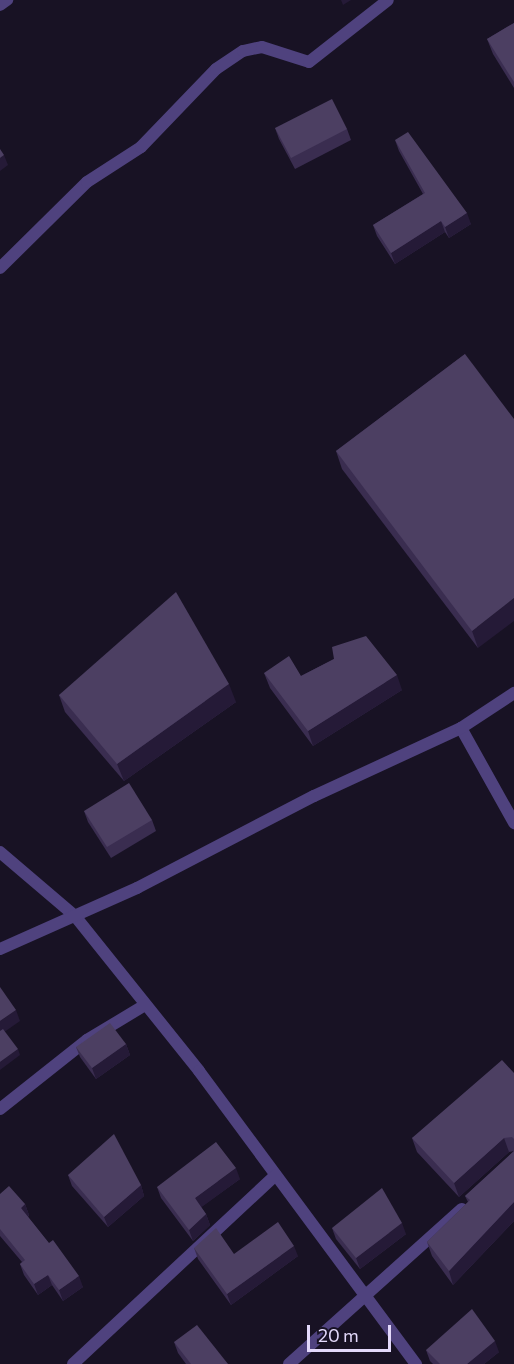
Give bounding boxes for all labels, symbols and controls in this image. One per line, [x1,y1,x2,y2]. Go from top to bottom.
scale bar [310,1313,394,1351]
text: 20 m [318,1324,359,1346]

